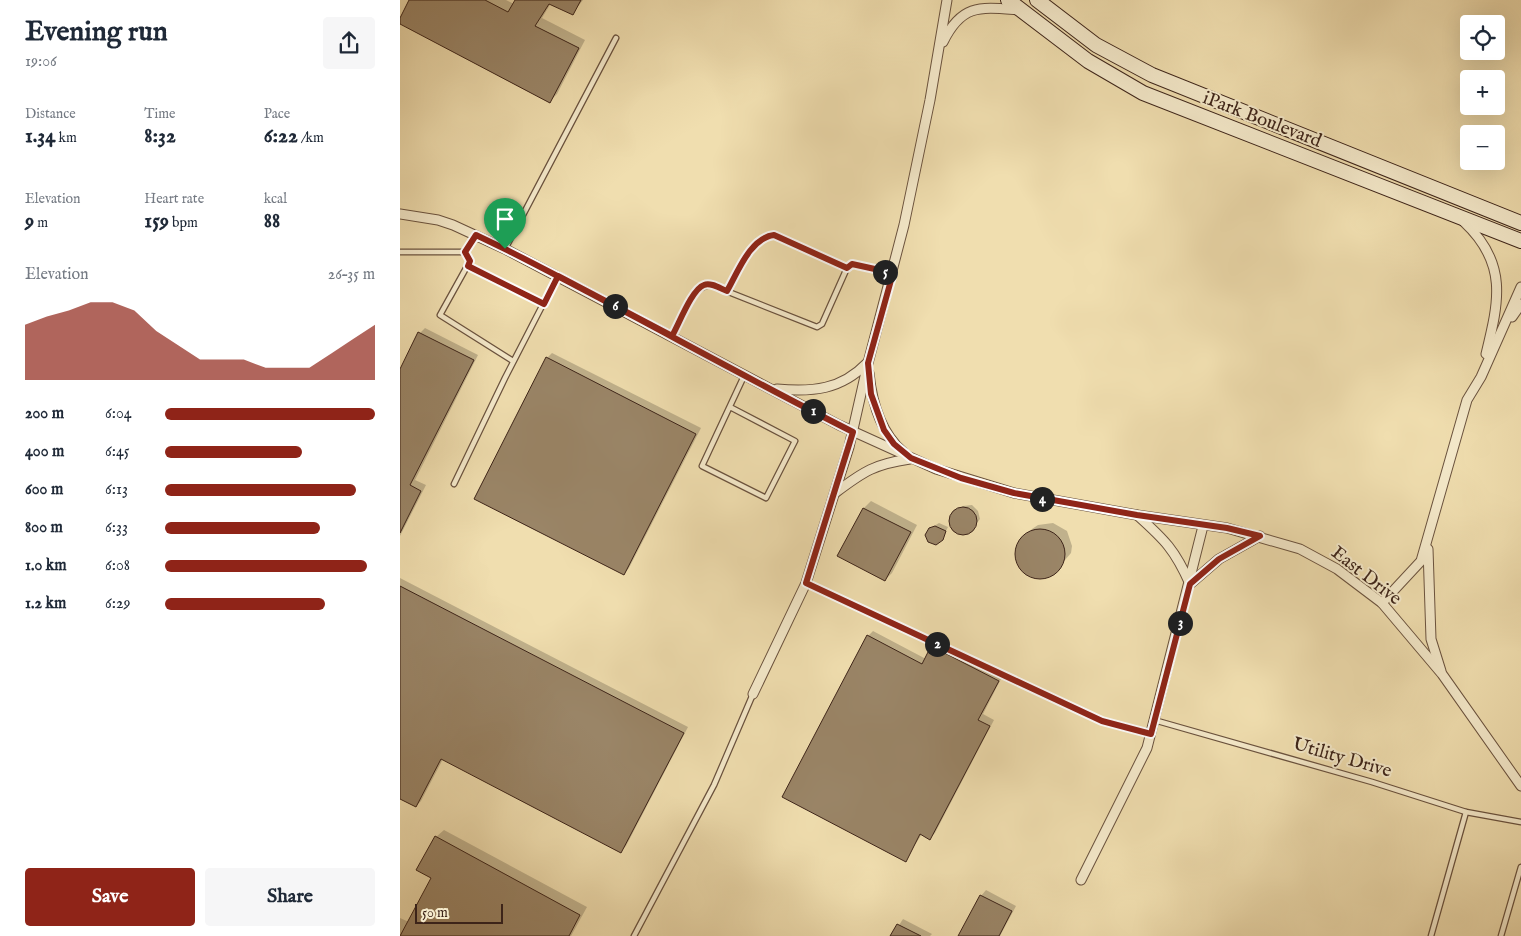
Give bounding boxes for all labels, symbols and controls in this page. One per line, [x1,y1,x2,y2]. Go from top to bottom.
text: Evening run [25,15,168,50]
map controls [1460,15,1505,170]
button: locate [1460,15,1505,60]
button: share [323,17,375,69]
text: 19:06 [25,52,57,72]
button: + [1460,70,1505,115]
street label: iPark Boulevard [1199,86,1326,154]
text: Distance [25,105,76,123]
text: Time [144,105,175,123]
text: Pace [264,105,290,123]
text: 1.34 [25,123,55,150]
text: 8:32 [144,123,176,150]
text: 6:22 [264,123,298,150]
button: − [1460,125,1505,170]
text: km [55,129,77,147]
text: /km [298,129,324,147]
text: Elevation [25,190,81,208]
text: Heart rate [144,190,204,208]
text: kcal [264,190,287,208]
pin [484,198,526,249]
icon: arrive [491,205,519,233]
text: 9 [25,208,34,235]
text: 159 [144,208,169,235]
text: 88 [264,208,280,235]
text: m [34,214,48,232]
text: bpm [169,214,198,232]
pin: 5 [872,260,898,284]
text: 5 [883,263,888,281]
text: Elevation [25,265,88,285]
text: 26–35 m [328,265,375,285]
pin: 6 [602,294,628,318]
text: 6 [613,297,618,315]
pin: 1 [800,398,826,424]
text: 1 [811,402,816,420]
text: 200 m [25,404,64,424]
text: 6:04 [105,404,132,424]
text: 400 m [25,442,64,462]
text: 6:45 [105,442,130,462]
text: 600 m [25,480,63,500]
text: 6:13 [105,480,128,500]
pin: 4 [1030,486,1054,512]
text: 4 [1039,490,1046,508]
text: 800 m [25,518,63,538]
text: 6:33 [105,518,128,538]
street label: East Drive [1326,541,1406,611]
text: 1.0 km [25,556,67,576]
text: 6:08 [105,556,130,576]
text: 1.2 km [25,594,66,614]
text: 6:29 [105,594,130,614]
pin: 3 [1168,610,1192,636]
text: 3 [1178,614,1183,632]
pin: 2 [924,632,950,656]
text: 2 [934,635,941,653]
street label: Utility Drive [1290,732,1394,784]
button: Save [25,868,195,926]
button: Share [205,868,375,926]
scale bar [415,901,502,924]
text: 50 m [422,904,448,922]

